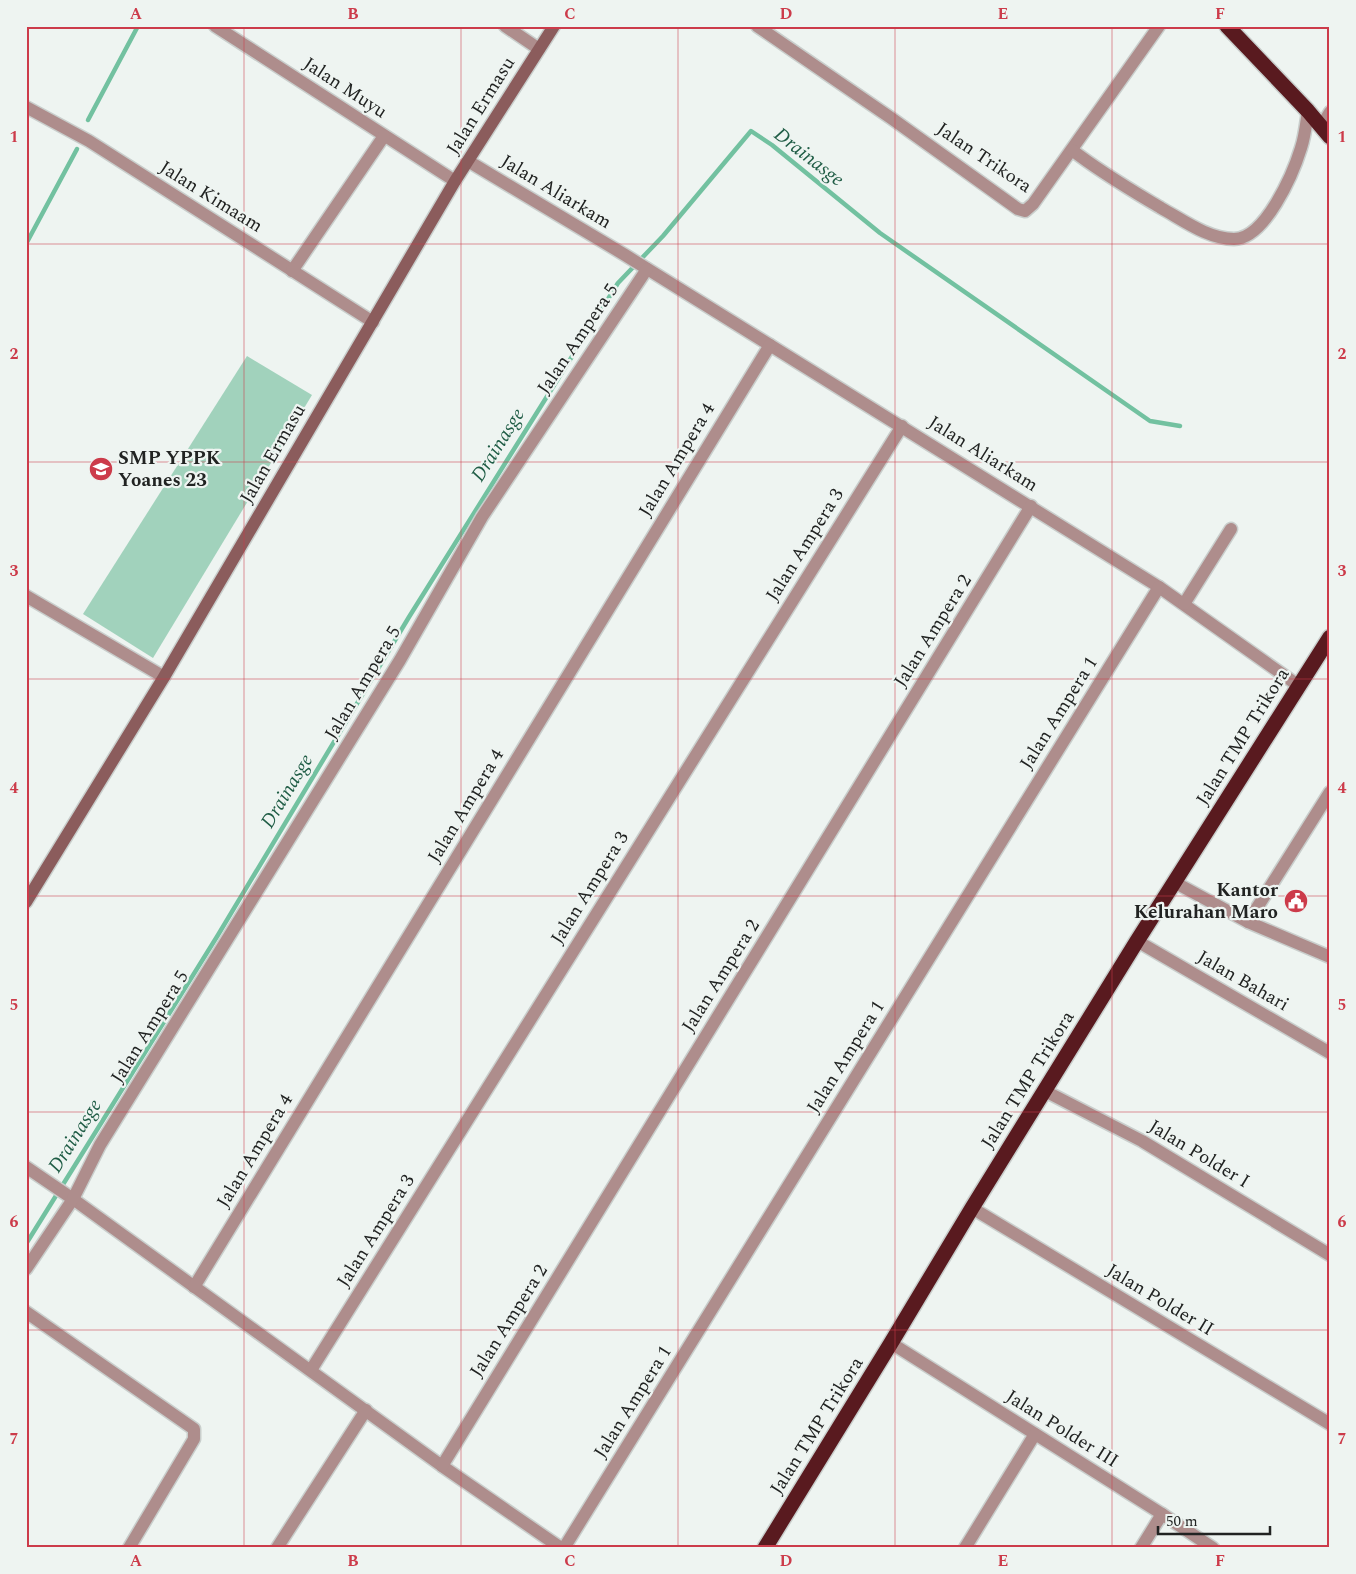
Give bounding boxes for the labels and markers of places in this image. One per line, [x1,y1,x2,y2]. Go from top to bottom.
place label: SMP YPPK Yoanes 23 [118,444,221,495]
school or university icon: SMP YPPK Yoanes 23 [88,456,114,482]
place label: Kantor Kelurahan Maro [1134,876,1279,927]
public building icon: Kantor Kelurahan Maro [1283,888,1309,914]

